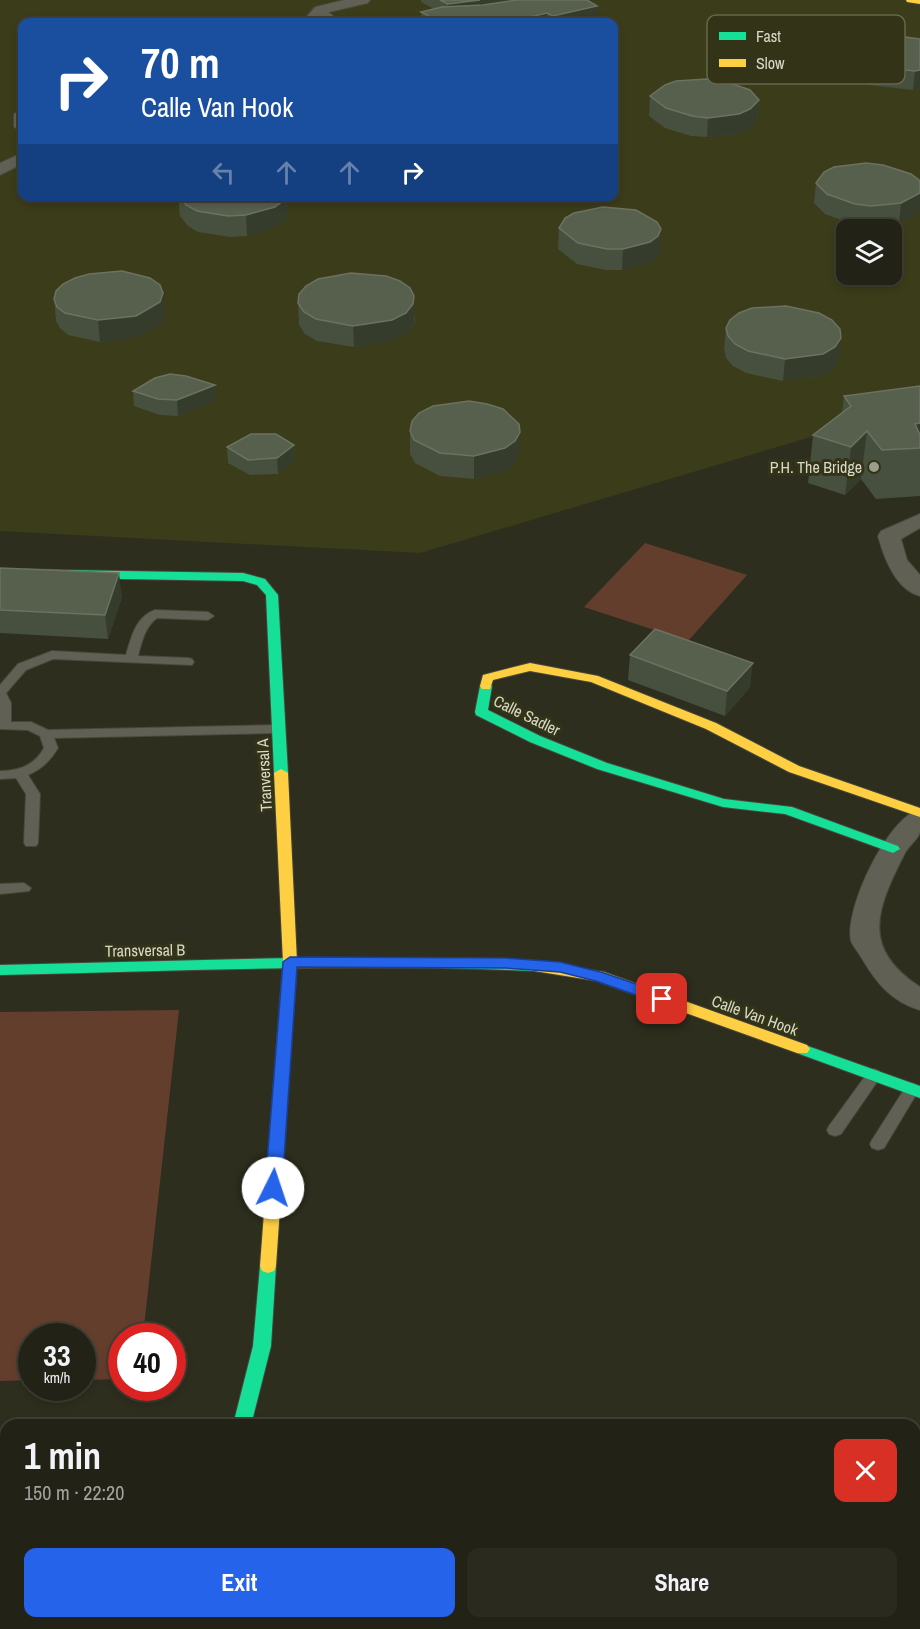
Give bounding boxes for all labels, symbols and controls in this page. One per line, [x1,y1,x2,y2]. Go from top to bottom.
legend [707,15,905,84]
text: Fast [756,25,781,47]
text: 70 m [141,35,220,91]
icon: right [42,42,120,120]
text: Slow [756,52,785,74]
text: Calle Van Hook [141,89,293,125]
icon: left [207,156,240,189]
icon: ahead [270,156,303,189]
icon: ahead [333,156,366,189]
icon: right [396,156,429,189]
map controls [836,219,902,285]
button: layers [836,219,902,285]
place label: P.H. The Bridge [770,456,862,478]
marker: P.H. The Bridge [867,460,881,474]
street label: Calle Sadler [490,689,564,741]
street label: Tranversal A [251,738,277,812]
street label: Transversal B [105,938,186,962]
pin [636,973,687,1024]
icon: arrive [645,982,678,1015]
street label: Calle Van Hook [709,989,802,1041]
position arrow [241,1156,305,1220]
speed limit sign: 40 [108,1323,186,1401]
text: 33 [43,1335,71,1375]
text: km/h [44,1367,70,1388]
text: 1 min [24,1432,101,1480]
button: close [834,1439,897,1502]
text: 150 m · 22:20 [24,1479,124,1506]
button: Exit [24,1548,455,1617]
button: Share [467,1548,897,1617]

